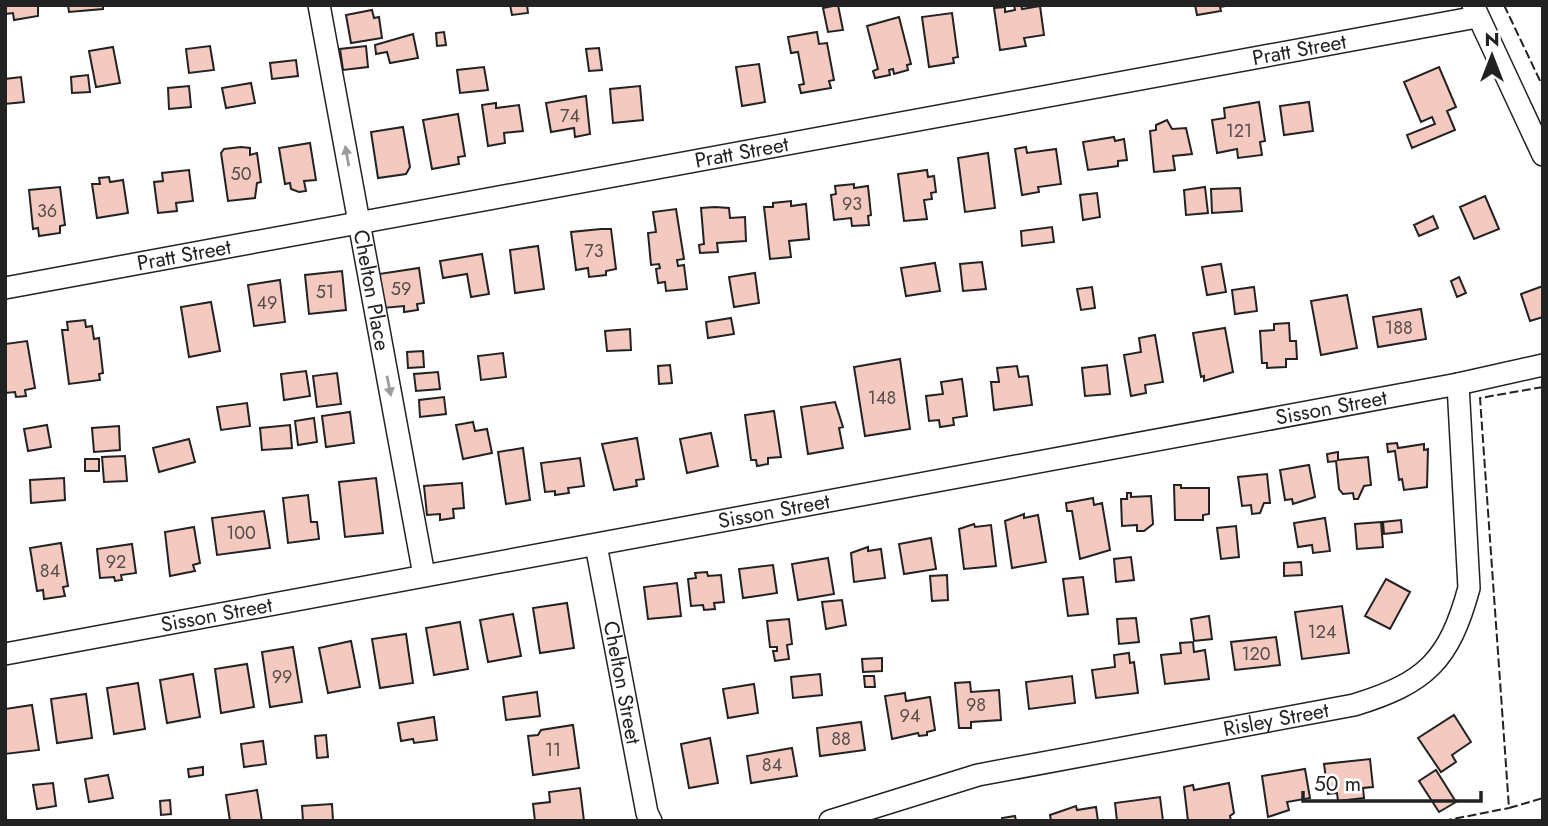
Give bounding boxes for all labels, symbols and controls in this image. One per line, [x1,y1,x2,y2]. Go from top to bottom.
north arrow [1457,21,1527,91]
street label: Pratt Street [1250,26,1349,73]
text: N [1484,26,1500,53]
house number: 74 [560,103,580,129]
house number: 121 [1226,118,1252,144]
street label: Pratt Street [692,129,791,176]
one-way arrow [341,145,352,167]
house number: 50 [231,161,252,187]
house number: 93 [842,191,862,217]
house number: 36 [37,198,57,224]
street label: Chelton Place [346,227,397,353]
street label: Pratt Street [135,232,233,278]
house number: 73 [584,238,604,264]
house number: 59 [391,276,411,302]
house number: 51 [316,279,334,305]
house number: 49 [257,290,277,316]
house number: 188 [1385,315,1413,341]
one-way arrow [384,375,395,397]
street label: Sisson Street [1273,382,1390,433]
house number: 148 [868,385,896,411]
street label: Sisson Street [716,486,832,536]
house number: 100 [226,520,256,546]
house number: 92 [106,549,126,575]
house number: 84 [40,558,60,584]
street label: Sisson Street [158,590,275,640]
street label: Chelton Street [596,618,649,747]
house number: 124 [1308,619,1336,645]
house number: 120 [1241,641,1271,667]
house number: 99 [272,664,292,690]
house number: 98 [966,692,986,718]
street label: Risley Street [1221,695,1331,744]
house number: 94 [900,703,920,729]
house number: 88 [831,726,851,752]
house number: 11 [545,737,561,763]
house number: 84 [762,752,782,778]
scale bar [1303,760,1482,804]
text: 50 m [1314,769,1361,799]

